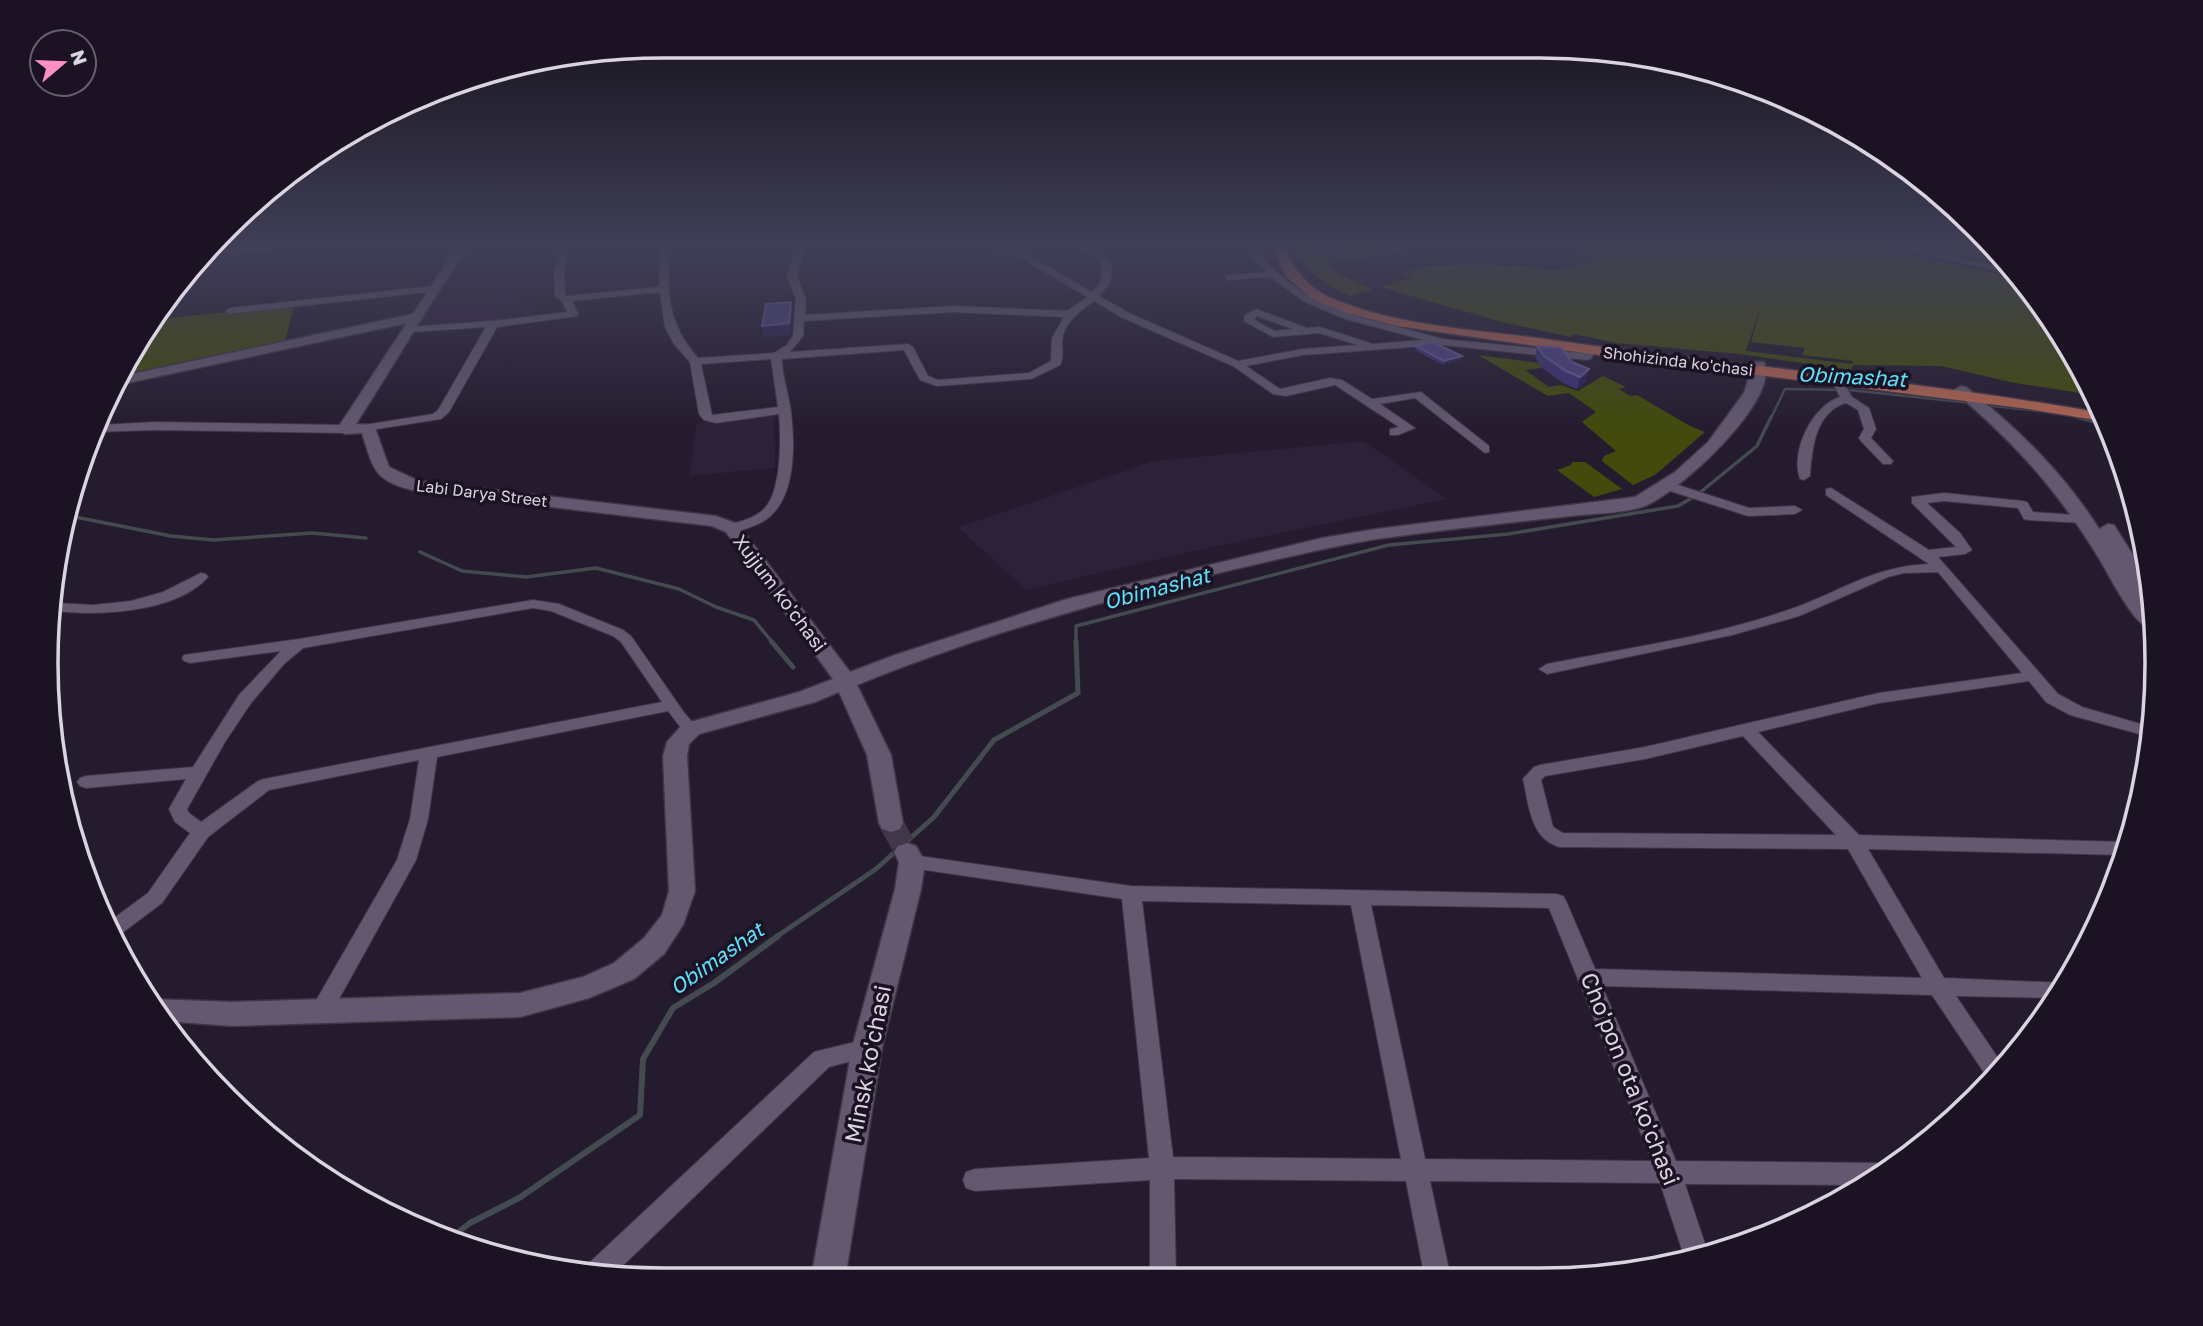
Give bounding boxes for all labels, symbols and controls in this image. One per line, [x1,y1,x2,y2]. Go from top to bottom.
north arrow [28,28,98,98]
text: N [66,47,93,68]
street label: Shohizinda ko'chasi [1602,342,1754,380]
water label: Obimashat [1797,360,1910,392]
street label: Labi Darya Street [415,475,549,511]
street label: Xujjum ko'chasi [729,530,832,656]
water label: Obimashat [1101,561,1215,615]
water label: Obimashat [664,915,771,1000]
street label: Cho'pon ota ko'chasi [1575,968,1686,1189]
street label: Minsk ko'chasi [838,983,896,1145]

